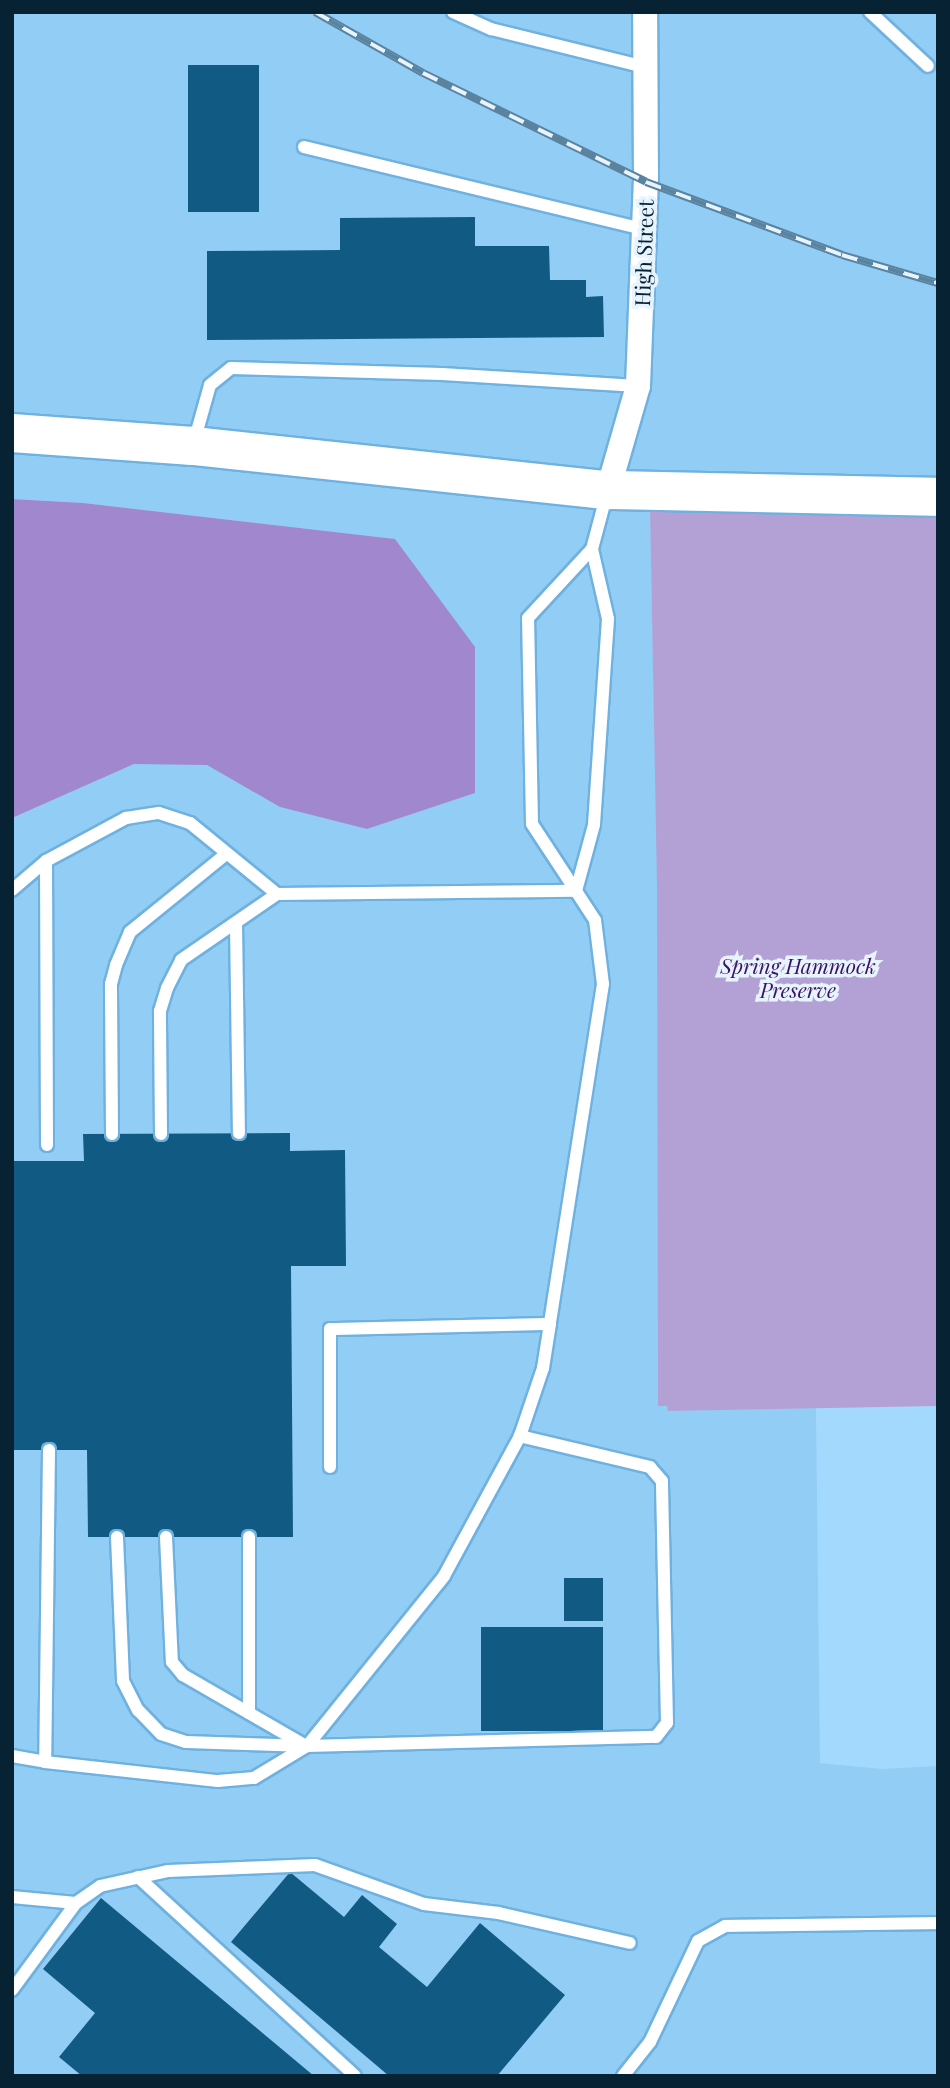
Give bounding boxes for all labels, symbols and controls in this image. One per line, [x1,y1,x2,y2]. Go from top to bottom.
street label: High Street [629,199,657,307]
park label: Spring Hammock Preserve [720,952,876,1002]

